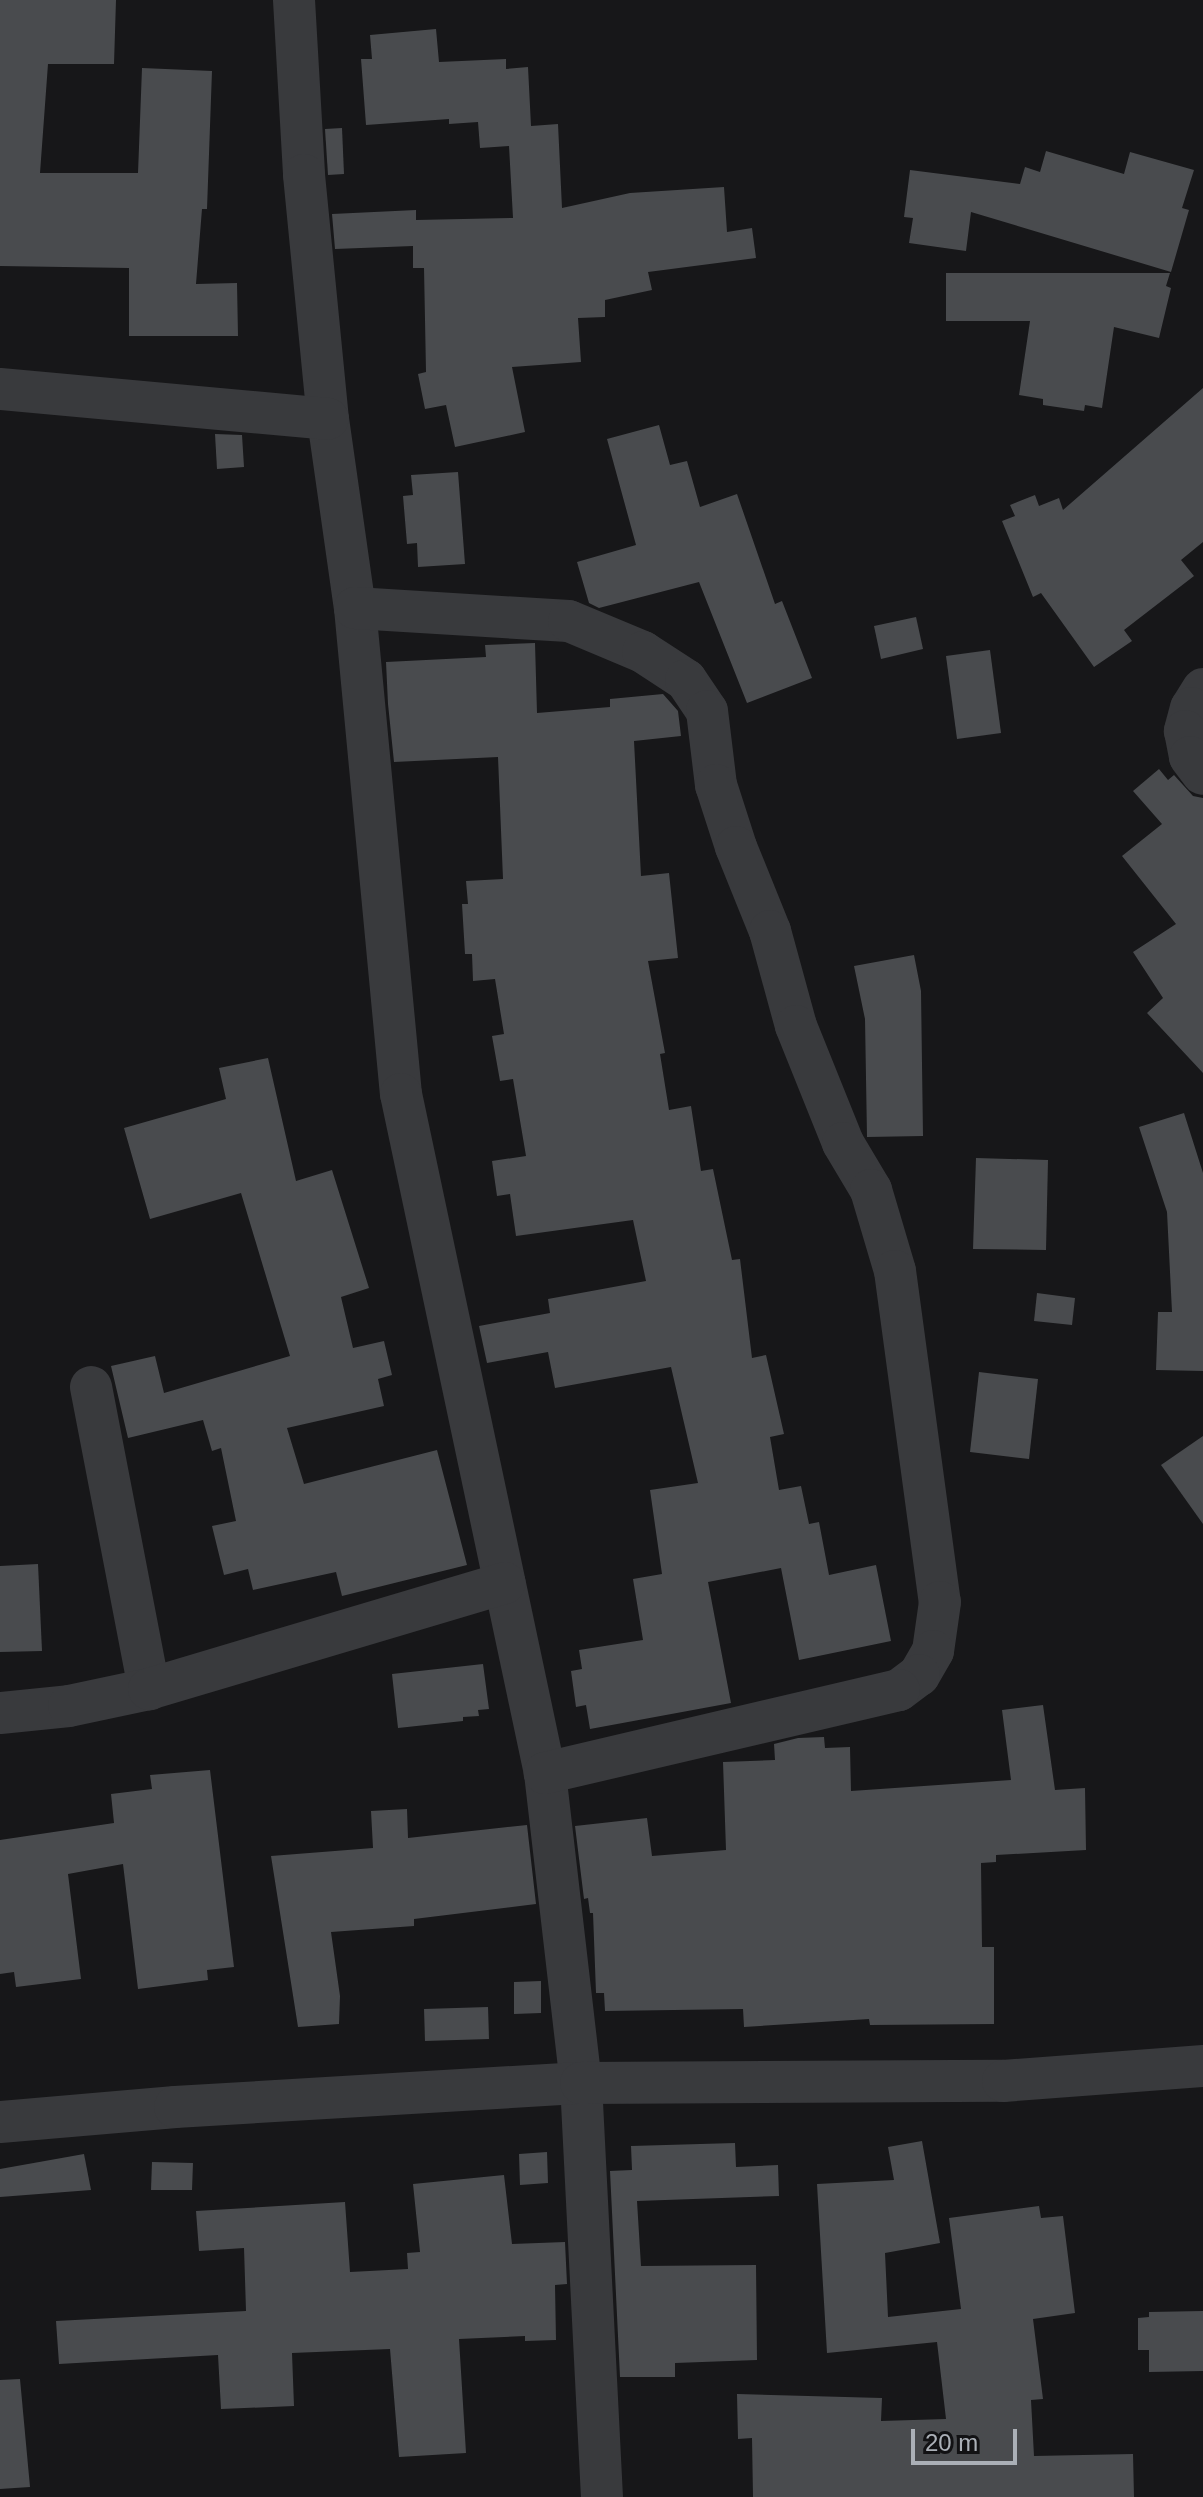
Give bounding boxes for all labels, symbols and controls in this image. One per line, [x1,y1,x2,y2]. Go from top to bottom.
scale bar [915,2413,1021,2463]
text: 20 m [925,2429,978,2456]

